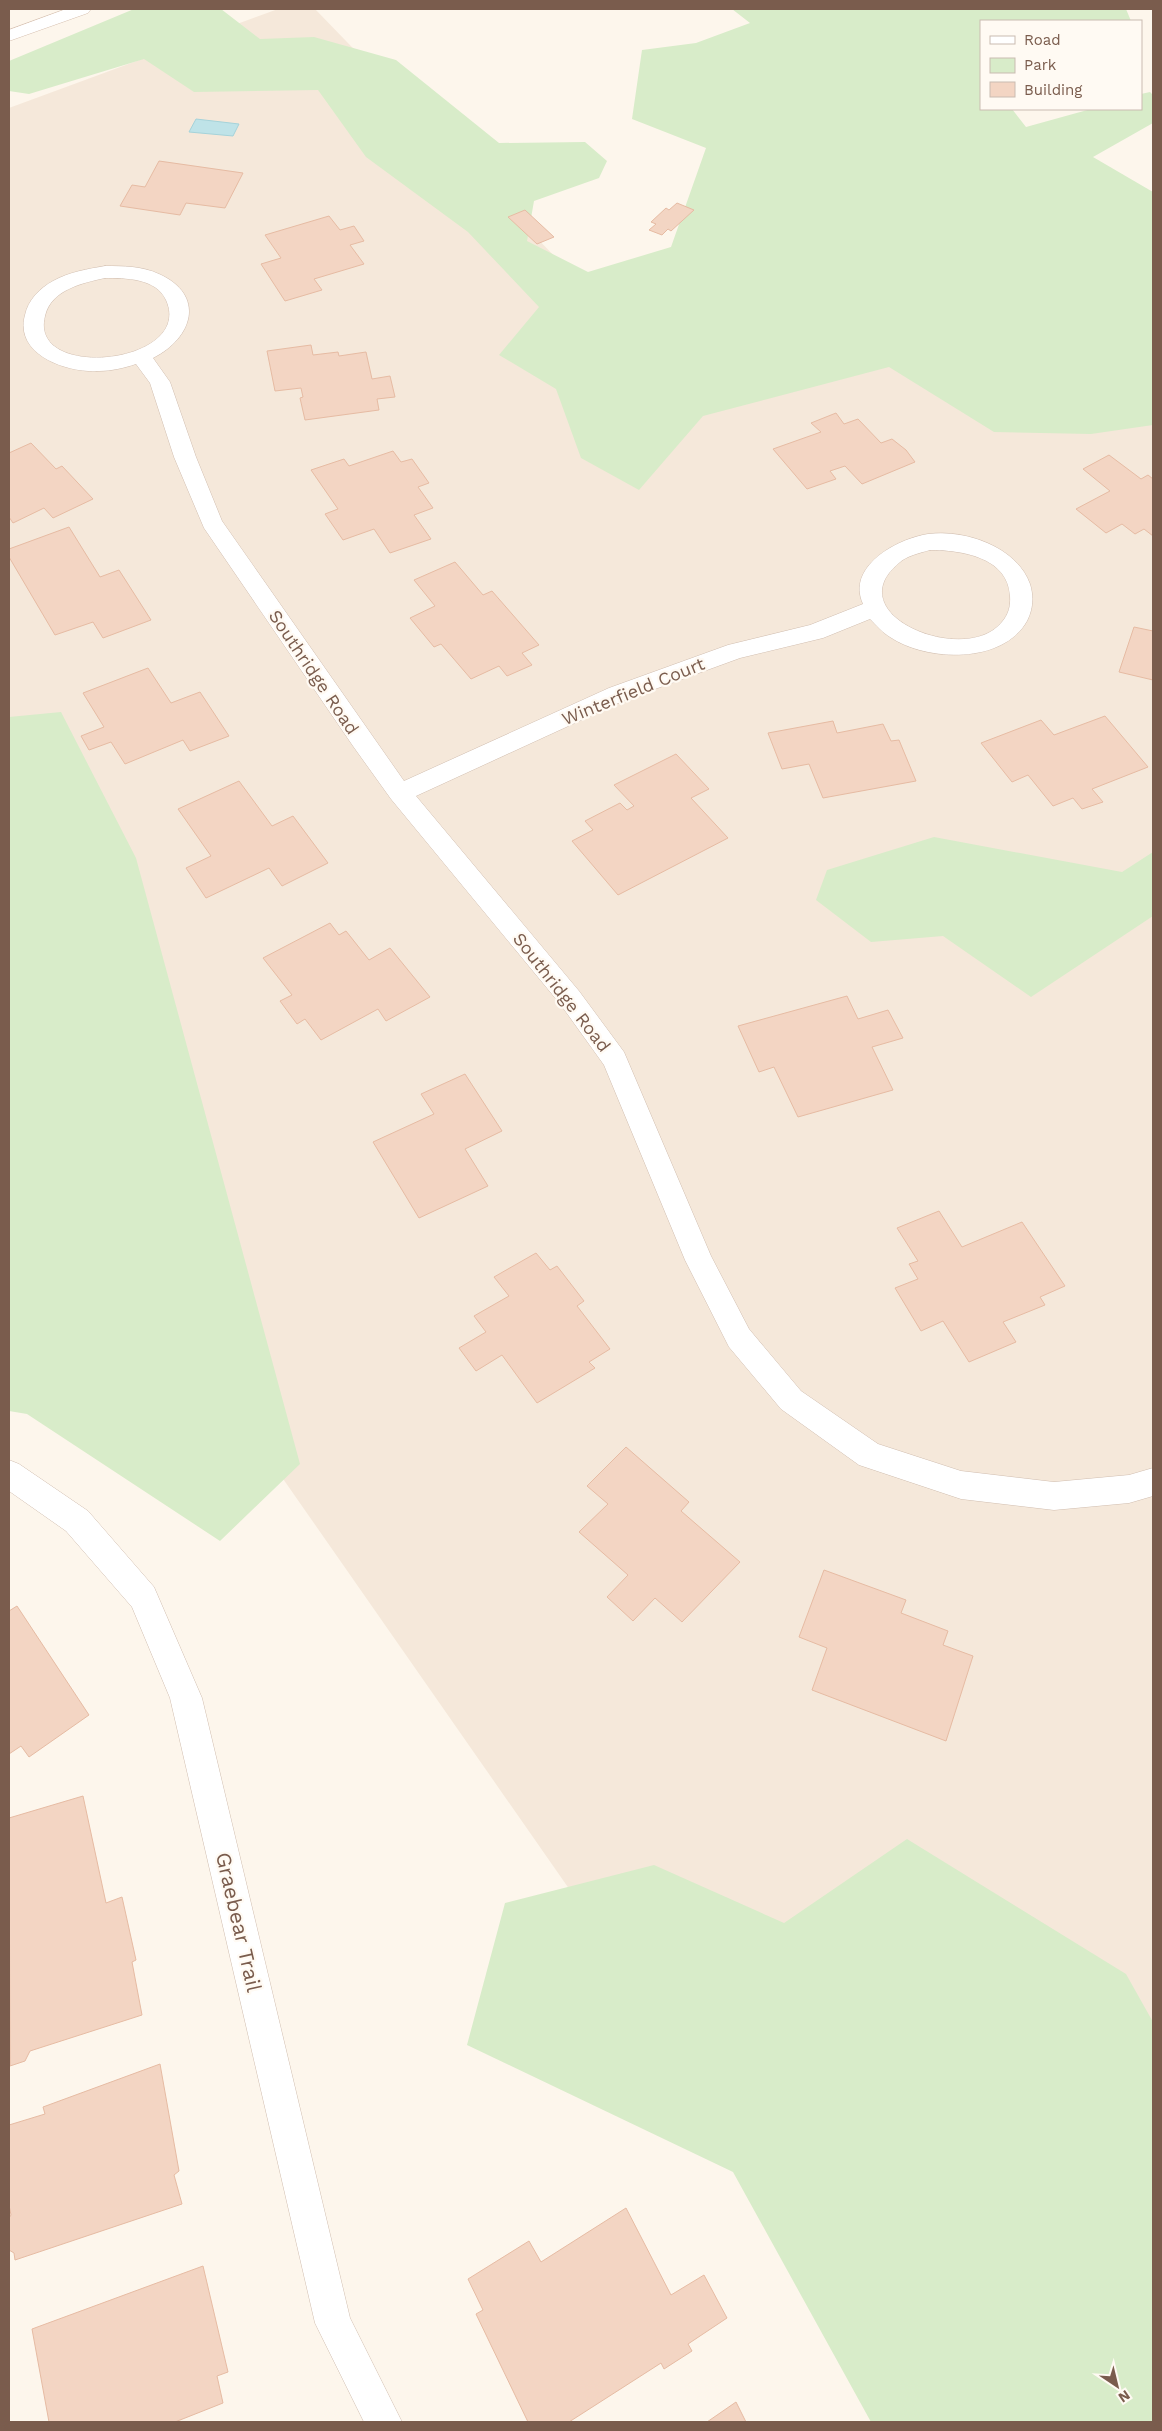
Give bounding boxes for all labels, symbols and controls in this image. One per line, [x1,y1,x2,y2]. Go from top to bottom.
legend [980,20,1142,110]
text: Road [1024,31,1061,49]
text: Park [1024,56,1057,74]
text: Building [1024,81,1082,99]
street label: Southridge Road [265,606,363,738]
street label: Winterfield Court [559,653,708,729]
street label: Southridge Road [509,928,615,1056]
street label: Graebear Trail [211,1850,267,1995]
north arrow [1092,2361,1142,2411]
text: N [1116,2387,1133,2406]

